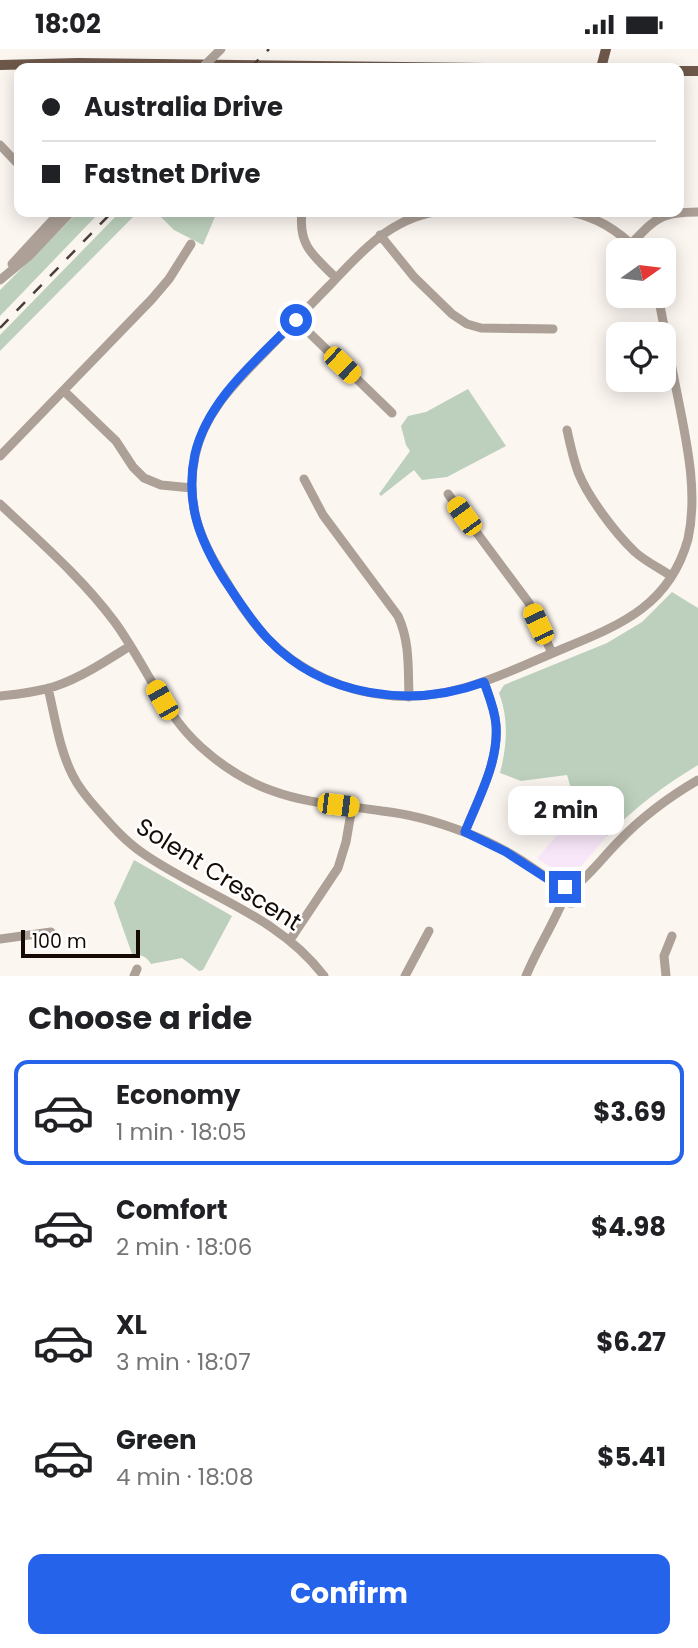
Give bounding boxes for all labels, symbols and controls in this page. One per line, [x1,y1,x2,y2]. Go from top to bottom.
text: 18:02 [35,6,101,42]
text: Australia Drive [84,89,283,125]
text: Fastnet Drive [84,156,261,192]
north arrow [606,238,676,308]
map controls [606,238,676,392]
route start [280,304,312,336]
button: locate [606,322,676,392]
car [320,343,365,387]
car [444,493,485,539]
car [520,601,557,647]
car [143,677,182,723]
callout: 2 min [507,785,623,835]
car [316,792,361,818]
text: 2 min [534,794,598,826]
street label: Solent Crescent [130,810,308,938]
route end [549,871,581,903]
scale bar [21,927,140,959]
text: 100 m [32,928,87,955]
text: Choose a ride [28,995,252,1040]
text: Economy [116,1077,240,1113]
icon: car [32,1081,95,1144]
text: $3.69 [593,1094,666,1130]
text: 1 min · 18:05 [116,1116,246,1148]
text: Comfort [116,1192,228,1228]
icon: car [32,1196,95,1259]
text: $4.98 [591,1209,666,1245]
text: 2 min · 18:06 [116,1231,252,1263]
text: XL [116,1307,147,1343]
icon: car [32,1311,95,1374]
text: $6.27 [596,1324,666,1360]
text: 3 min · 18:07 [116,1346,251,1378]
text: Green [116,1422,197,1458]
icon: car [32,1426,95,1489]
text: $5.41 [597,1439,666,1475]
text: 4 min · 18:08 [116,1461,254,1493]
button: Confirm [28,1554,670,1634]

